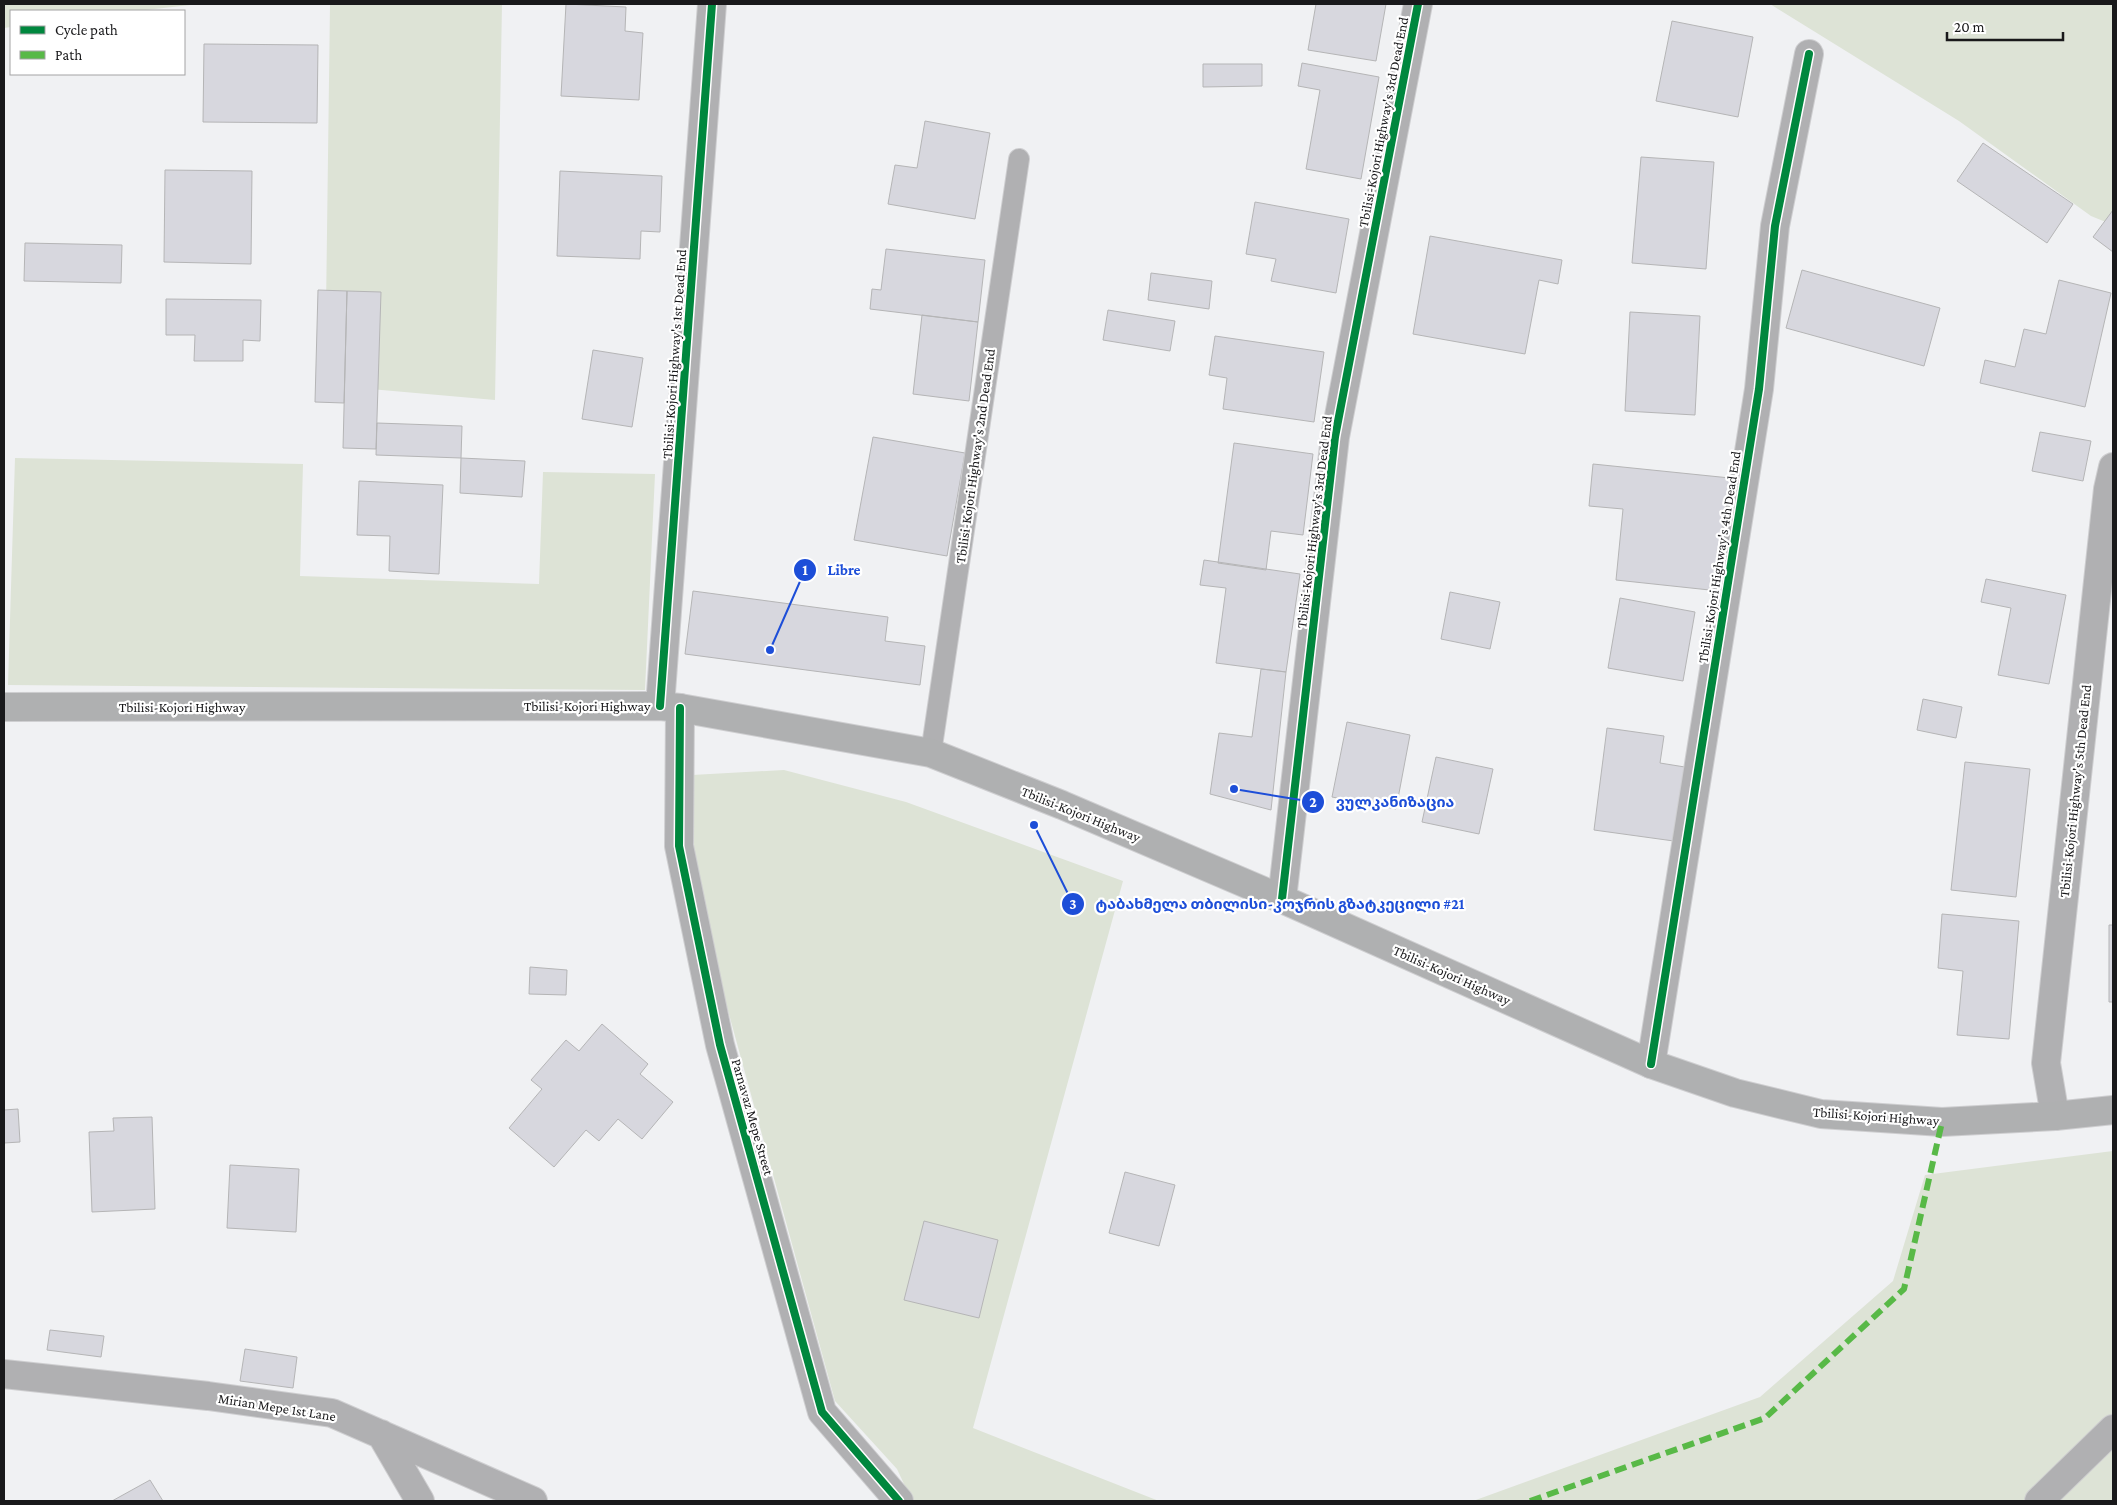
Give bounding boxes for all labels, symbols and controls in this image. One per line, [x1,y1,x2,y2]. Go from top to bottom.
legend [10,10,185,75]
scale bar [1947,10,2063,42]
street label: Tbilisi-Kojori Highway's 3rd Dead End [1355,15,1412,229]
text: 20 m [1954,19,1985,35]
text: Cycle path [55,22,118,39]
text: Path [55,47,82,63]
street label: Tbilisi-Kojori Highway's 1st Dead End [659,248,690,459]
street label: Tbilisi-Kojori Highway's 2nd Dead End [952,347,999,565]
street label: Tbilisi-Kojori Highway's 3rd Dead End [1293,414,1336,629]
street label: Tbilisi-Kojori Highway's 4th Dead End [1694,449,1745,664]
callout: Libre [793,555,871,585]
text: 1 [802,562,808,578]
text: Libre [827,562,861,578]
street label: Tbilisi-Kojori Highway's 5th Dead End [2056,683,2095,898]
street label: Tbilisi-Kojori Highway [524,698,651,715]
street label: Tbilisi-Kojori Highway [119,699,246,716]
street label: Tbilisi-Kojori Highway [1019,783,1143,846]
callout: ვულკანიზაცია [1300,787,1464,817]
text: 2 [1309,794,1317,810]
text: ვულკანიზაცია [1336,794,1455,811]
callout: ტაბახმელა თბილისი-კოჯრის გზატკეცილი #21 [1060,889,1474,919]
text: 3 [1069,896,1077,912]
text: ტაბახმელა თბილისი-კოჯრის გზატკეცილი #21 [1096,896,1465,913]
street label: Tbilisi-Kojori Highway [1390,942,1514,1009]
street label: Parnavaz Mepe Street [729,1057,777,1177]
street label: Tbilisi-Kojori Highway [1812,1104,1940,1129]
street label: Mirian Mepe 1st Lane [217,1390,337,1424]

